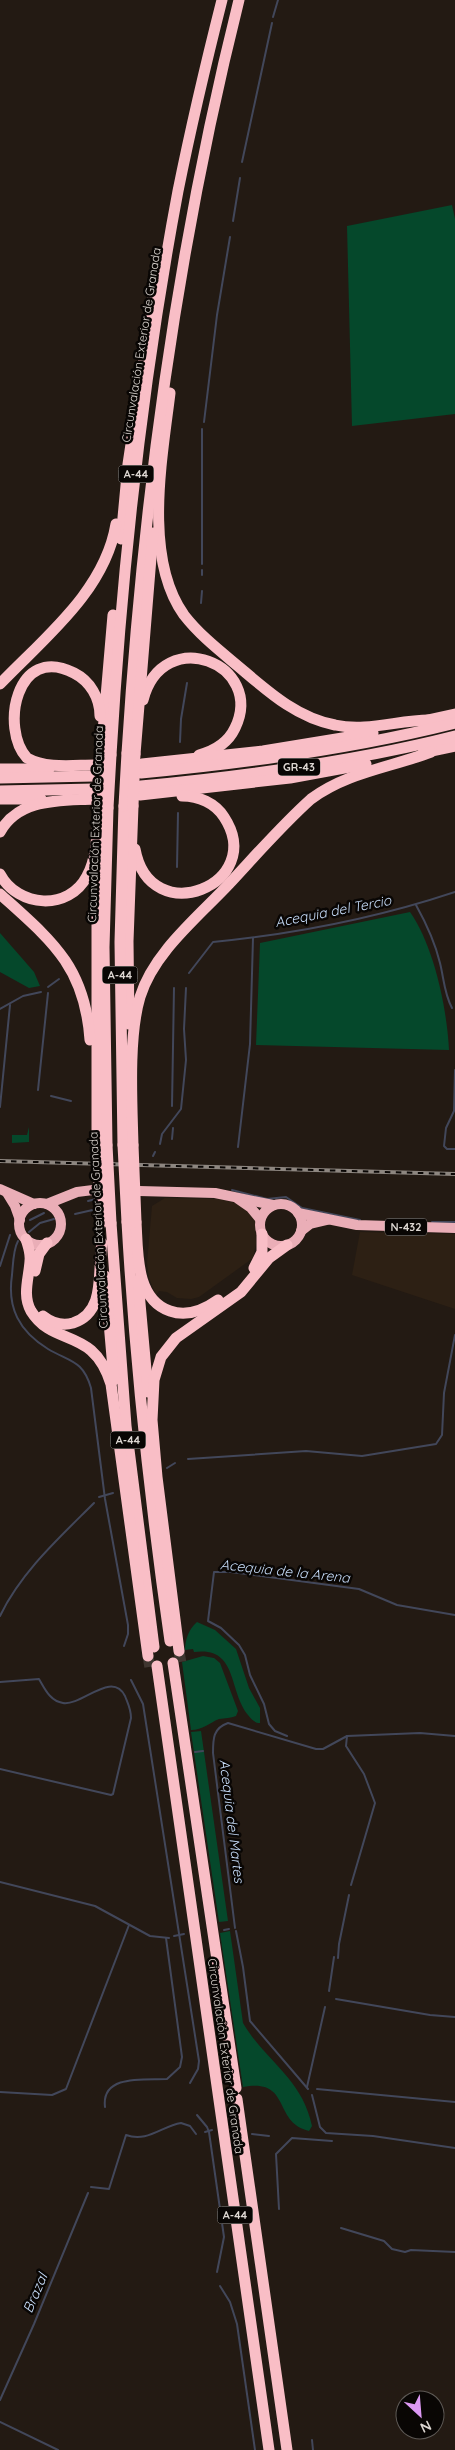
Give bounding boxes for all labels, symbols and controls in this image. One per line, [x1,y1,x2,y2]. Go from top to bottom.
street label: Circunvalación Exterior de Granada [118,247,164,443]
road number: A-44 [118,466,154,482]
street label: Circunvalación Exterior de Granada [84,725,106,923]
road number: GR-43 [278,759,320,776]
water label: Acequia del Tercio [273,891,393,931]
road number: A-44 [102,966,138,984]
street label: Circunvalación Exterior de Granada [85,1131,111,1329]
road number: N-432 [385,1218,427,1236]
road number: A-44 [110,1432,146,1448]
water label: Acequia de la Arena [219,1555,352,1587]
water label: Acequia del Martes [216,1758,249,1885]
street label: Circunvalación Exterior de Granada [205,1957,247,2155]
road number: A-44 [218,2206,252,2224]
water label: Brazal [19,2269,52,2315]
north arrow [395,2390,445,2440]
text: N [417,2416,434,2437]

